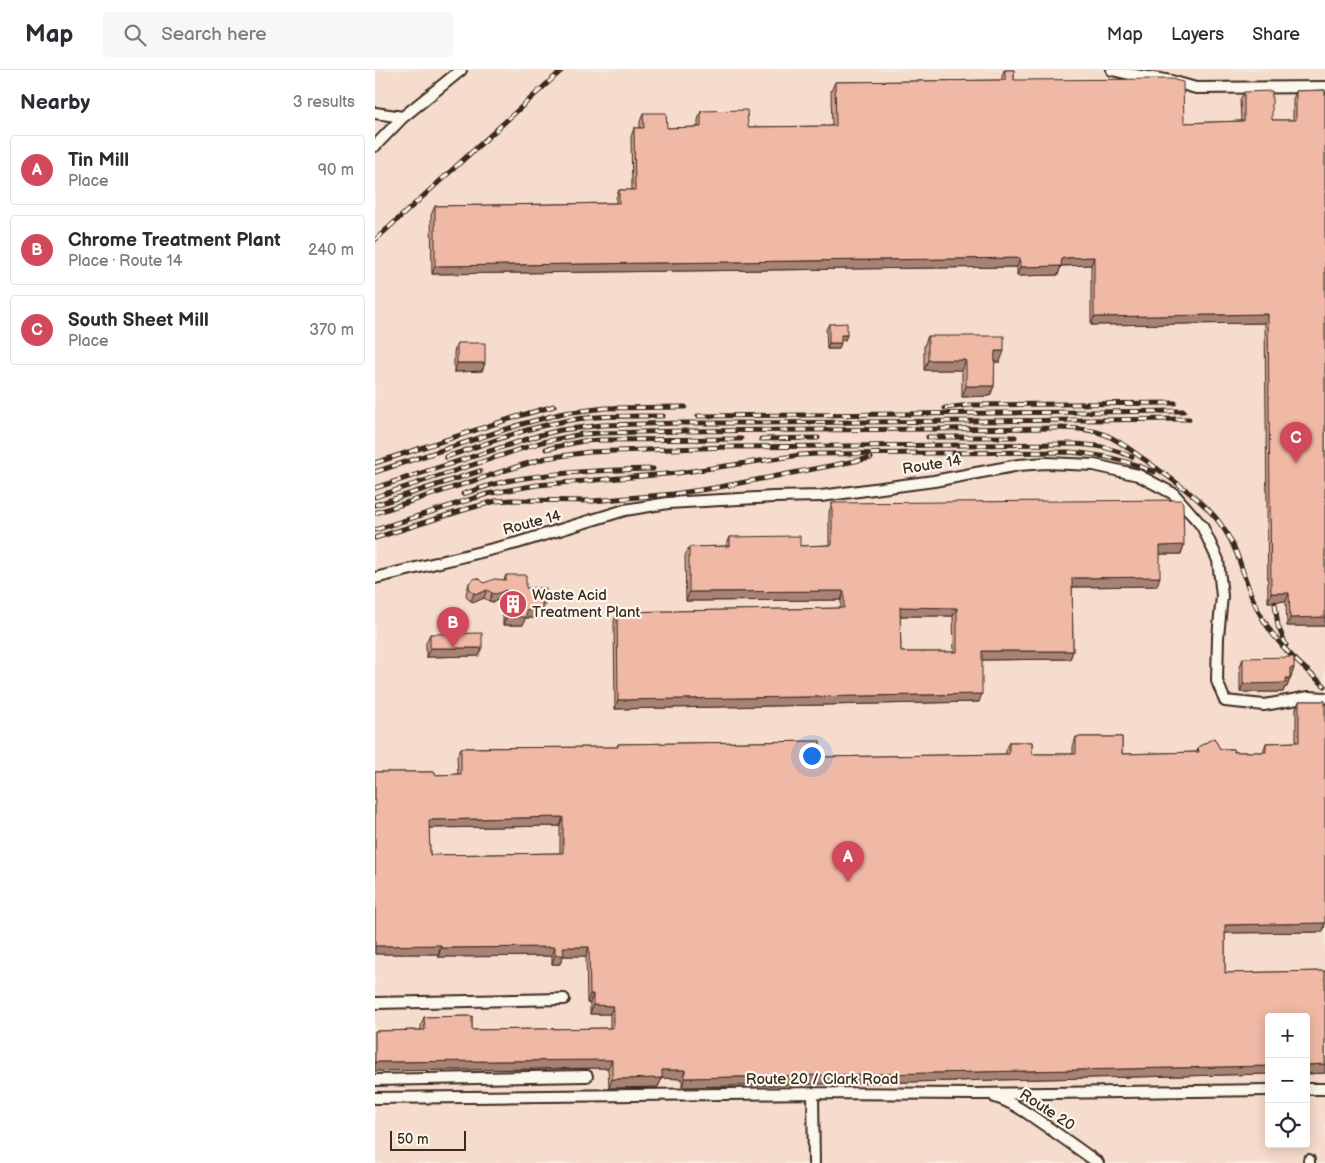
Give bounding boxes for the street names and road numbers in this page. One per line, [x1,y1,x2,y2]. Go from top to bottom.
street label: Route 14 [901,451,963,479]
street label: Route 14 [501,506,563,540]
street label: Route 20 / Clark Road [746,1070,898,1089]
street label: Route 20 [1016,1085,1078,1135]

